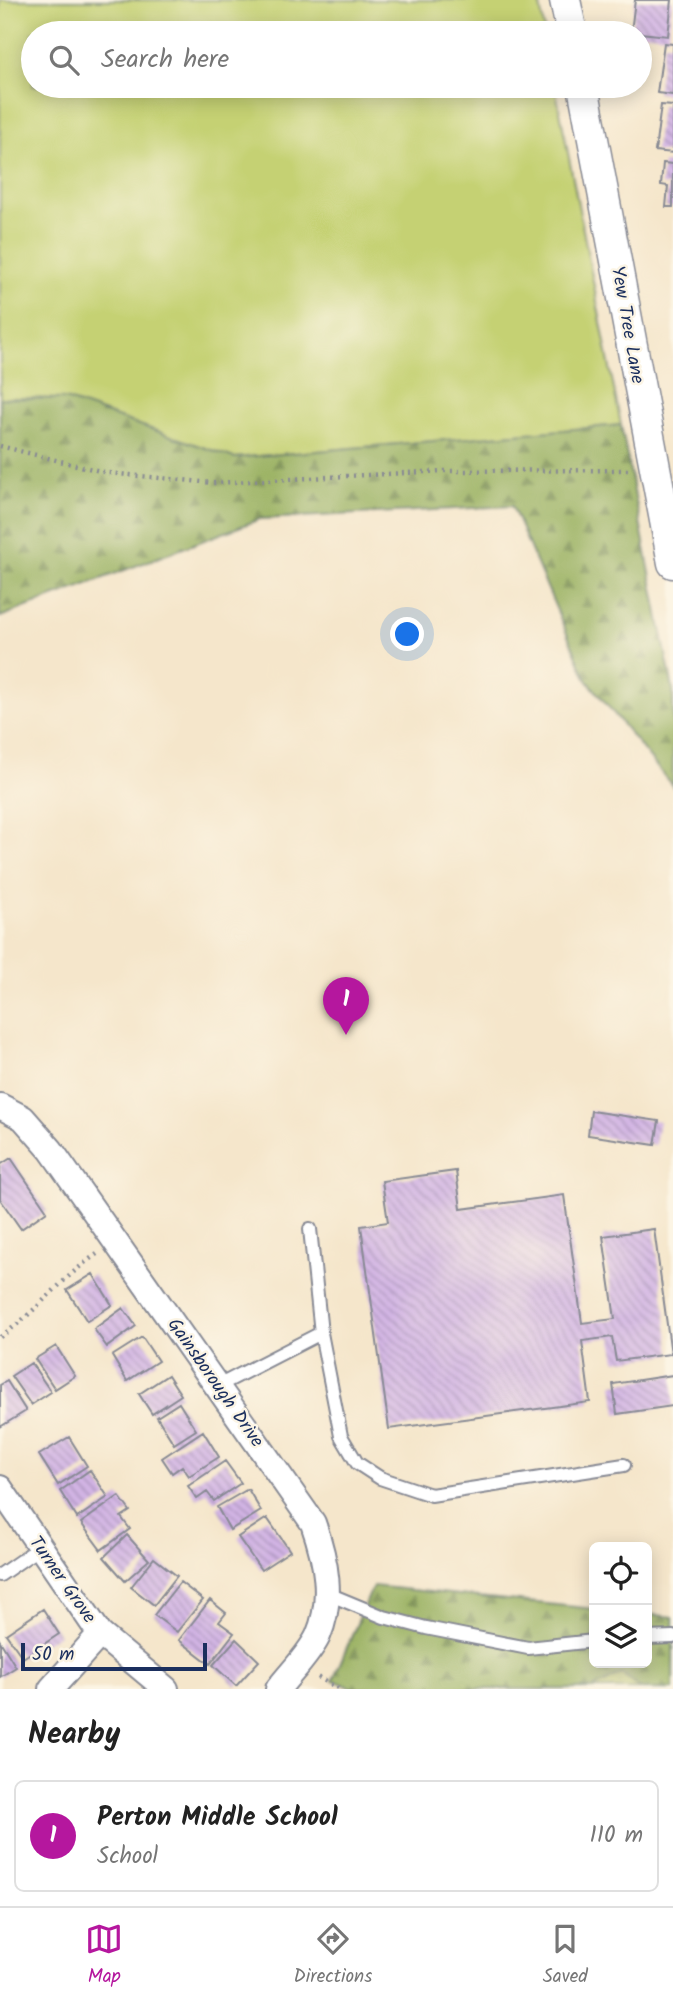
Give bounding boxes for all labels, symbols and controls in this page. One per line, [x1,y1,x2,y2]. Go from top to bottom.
search box [21,21,652,98]
text: Search here [101,39,229,81]
icon: search [45,41,83,79]
street label: Yew Tree Lane [602,264,652,387]
your location [390,617,424,651]
pin: 1 [323,977,369,1035]
street label: Gainsborough Drive [159,1312,271,1454]
street label: Turner Grove [21,1530,104,1630]
map controls [589,1542,652,1668]
button: locate [589,1542,652,1605]
button: layers [589,1605,652,1668]
scale bar [21,1640,206,1672]
text: 50 m [32,1640,74,1670]
text: Nearby [28,1711,120,1759]
text: Perton Middle School [97,1797,338,1839]
text: 1 [50,1818,56,1854]
text: 110 m [590,1818,643,1854]
text: School [97,1839,158,1875]
tab: Map [85,1920,123,1992]
tab: Directions [294,1920,372,1992]
tab: Saved [543,1920,588,1992]

